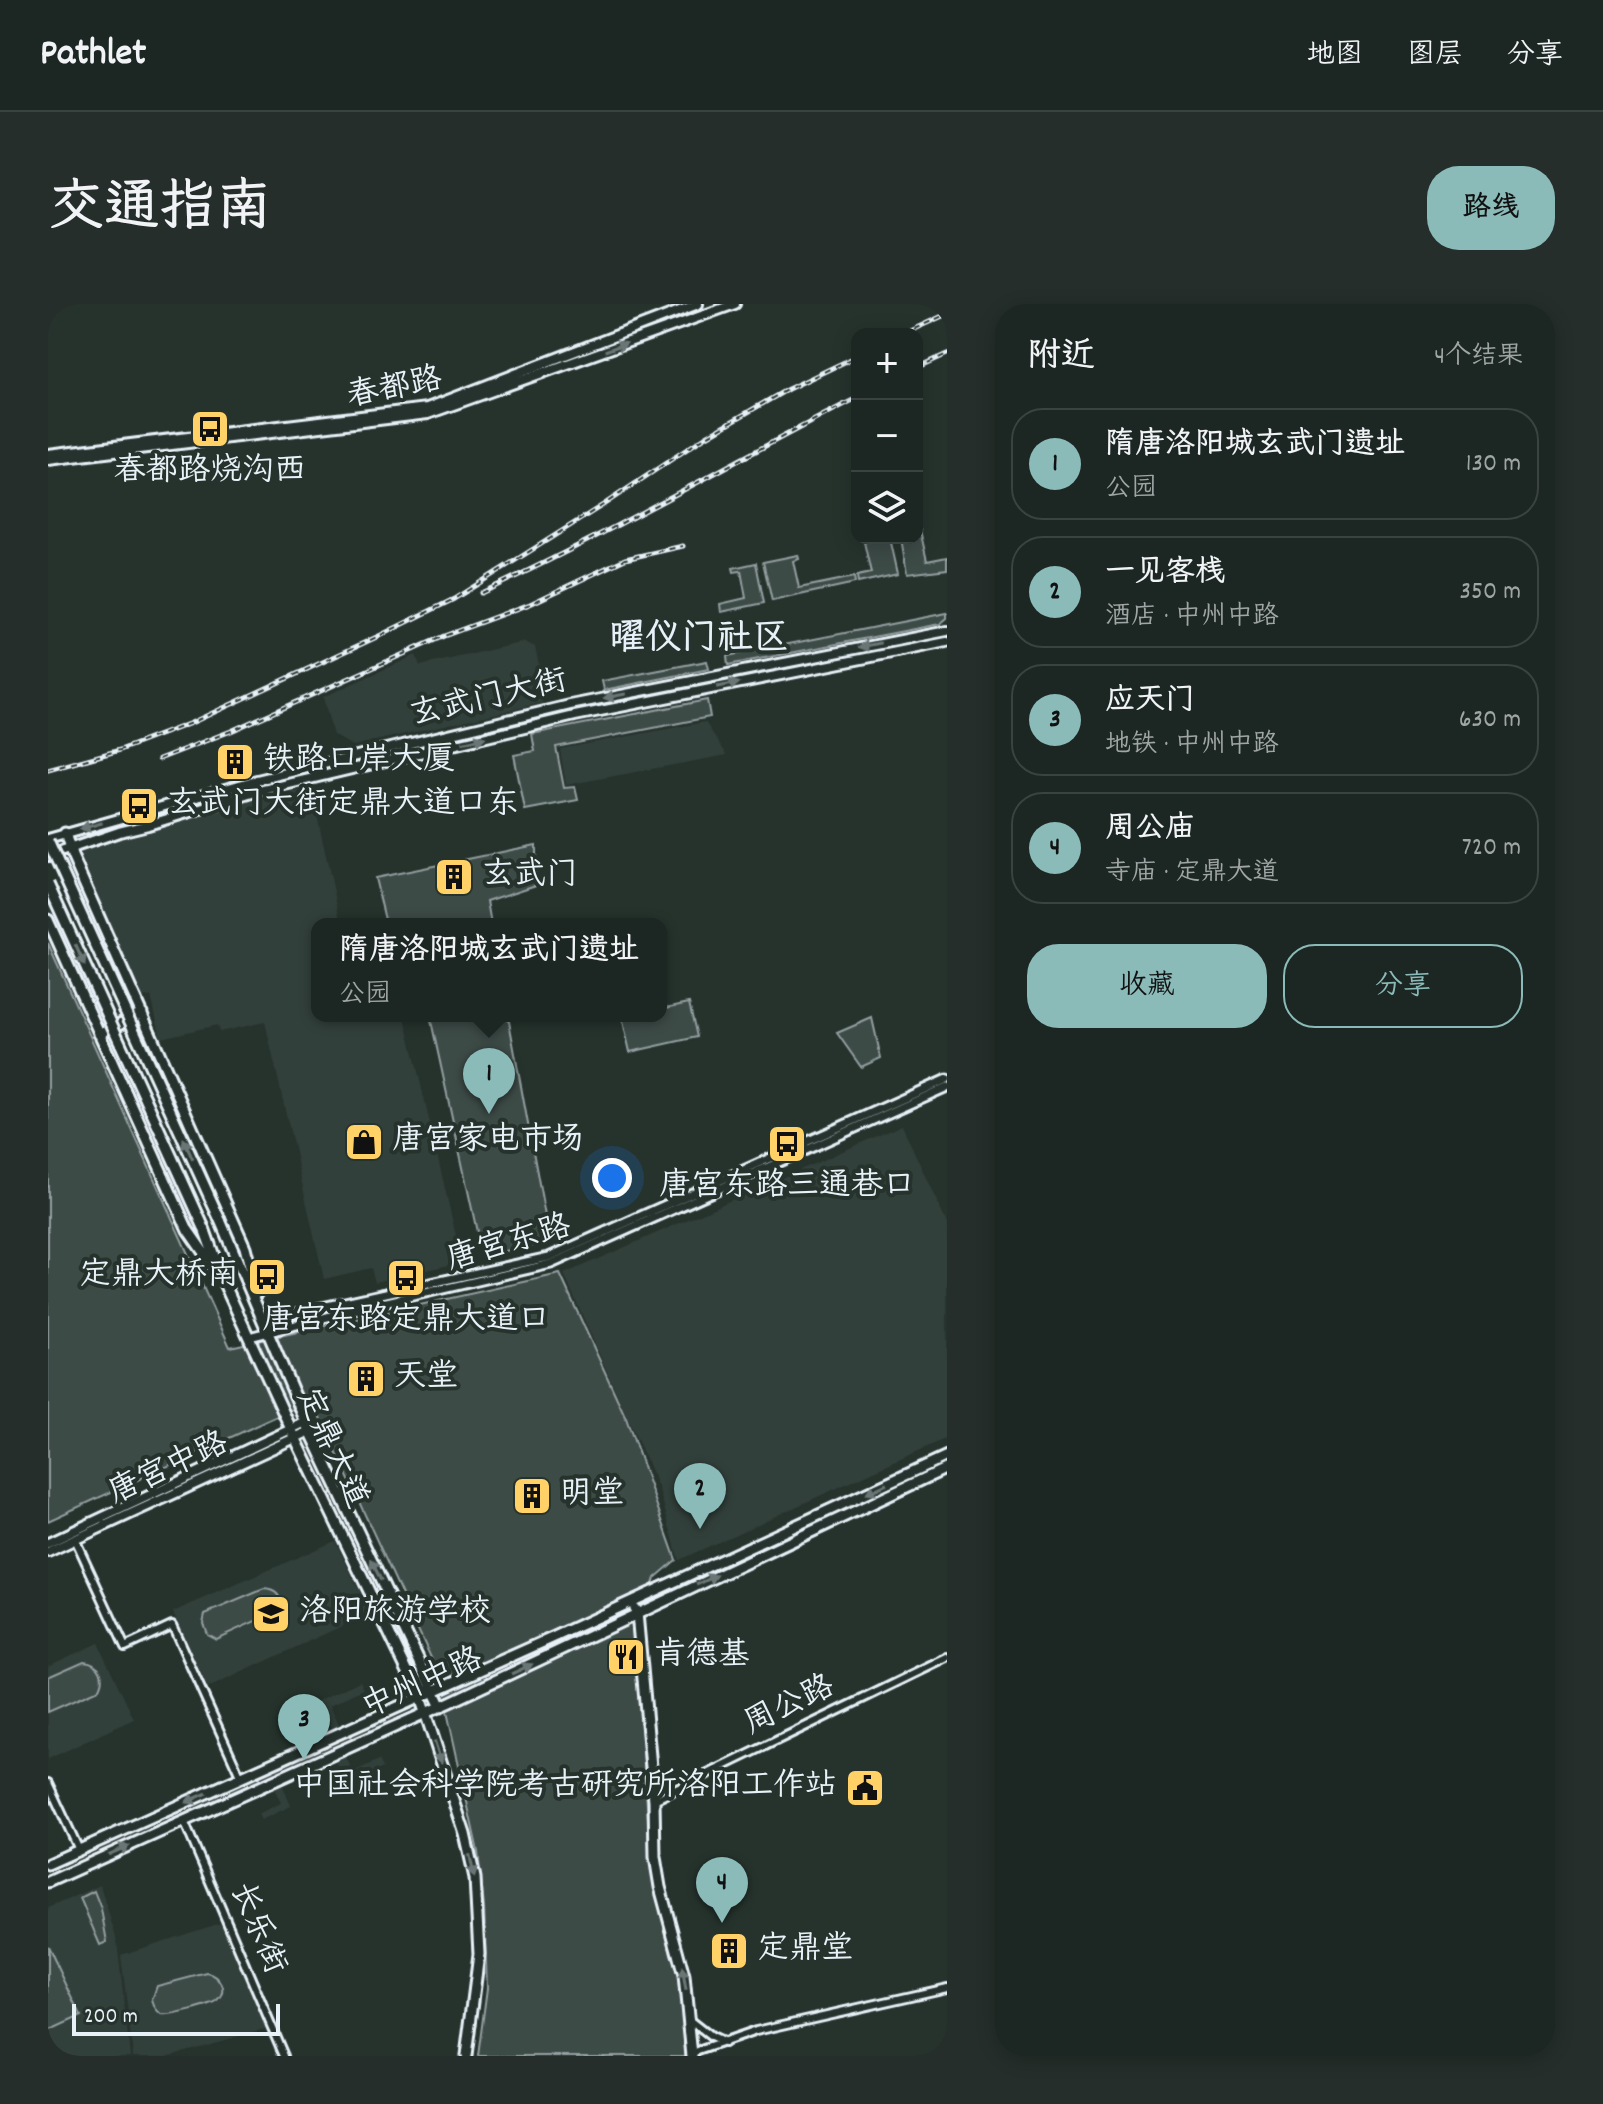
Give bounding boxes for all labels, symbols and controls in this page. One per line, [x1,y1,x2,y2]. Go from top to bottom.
text: Pathlet [40,28,146,83]
text: 地图 [1307,37,1363,77]
text: 图层 [1407,37,1463,77]
text: 分享 [1507,37,1563,77]
button: 路线 [1427,166,1555,250]
text: 交通指南 [48,172,272,252]
map controls [851,328,923,544]
button: + [851,328,923,400]
text: 附近 [1027,334,1095,383]
text: 4个结果 [1434,339,1523,376]
one-way arrow [604,340,628,353]
street label: 春都路 [343,358,447,422]
button: − [851,400,923,472]
bus stop icon: 春都路烧沟西 [189,408,231,450]
text: 隋唐洛阳城玄武门遗址 [1105,425,1405,468]
text: 1 [1052,446,1058,483]
text: 130 m [1466,446,1521,483]
place label: 春都路烧沟西 [114,450,306,496]
text: 公园 [1105,471,1157,508]
button: layers [851,472,923,544]
text: 一见客栈 [1105,553,1225,596]
text: 2 [1049,574,1061,611]
text: 350 m [1459,574,1521,611]
text: 酒店 · 中州中路 [1105,599,1279,636]
district label: 曜仪门社区 [609,615,789,667]
one-way arrow [858,640,883,652]
street label: 玄武门大街 [406,660,572,740]
one-way arrow [716,679,741,691]
text: 应天门 [1105,681,1195,724]
one-way arrow [603,690,628,702]
text: 3 [1049,702,1061,739]
text: 630 m [1459,702,1521,739]
text: 地铁 · 中州中路 [1105,727,1279,764]
one-way arrow [462,734,487,746]
place label: 铁路口岸大厦 [263,739,455,785]
building icon: 铁路口岸大厦 [214,741,256,783]
place label: 玄武门大街定鼎大道口东 [167,783,519,829]
bus stop icon: 玄武门大街定鼎大道口东 [118,785,160,827]
text: 周公庙 [1105,809,1195,852]
one-way arrow [79,820,103,833]
text: 4 [1050,830,1060,867]
text: 720 m [1462,830,1521,867]
place label: 玄武门 [482,854,578,900]
text: 寺庙 · 定鼎大道 [1105,855,1279,892]
building icon: 玄武门 [433,856,475,898]
popup [311,918,667,1022]
text: 隋唐洛阳城玄武门遗址 [339,931,639,974]
one-way arrow [73,943,87,967]
button: 收藏 [1027,944,1267,1028]
button: 分享 [1283,944,1523,1028]
text: 公园 [339,977,391,1014]
pin: 1 [463,1048,515,1114]
place label: 唐宫家电市场 [392,1119,584,1165]
shop icon: 唐宫家电市场 [343,1121,385,1163]
bus stop icon: 唐宫东路三通巷口 [766,1123,808,1165]
one-way arrow [181,1138,195,1161]
your location [592,1158,632,1198]
place label: 唐宫东路三通巷口 [659,1165,915,1211]
street label: 唐宫东路 [441,1205,577,1285]
place label: 定鼎大桥南 [79,1254,239,1300]
bus stop icon: 定鼎大桥南 [246,1256,288,1298]
bus stop icon: 唐宫东路定鼎大道口 [385,1257,427,1299]
place label: 唐宫东路定鼎大道口 [262,1299,550,1345]
place label: 天堂 [394,1356,458,1402]
building icon: 天堂 [345,1358,387,1400]
street label: 定鼎大道 [282,1381,378,1517]
street label: 唐宫中路 [101,1422,237,1518]
pin: 2 [674,1463,726,1529]
place label: 明堂 [560,1473,624,1519]
building icon: 明堂 [511,1475,553,1517]
one-way arrow [864,1482,888,1496]
one-way arrow [369,1558,383,1582]
one-way arrow [696,1573,719,1587]
place label: 洛阳旅游学校 [299,1591,491,1637]
school or university icon: 洛阳旅游学校 [250,1593,292,1635]
place label: 肯德基 [654,1634,750,1680]
restaurant icon: 肯德基 [605,1636,647,1678]
street label: 中州中路 [355,1638,491,1732]
one-way arrow [510,1662,534,1676]
street label: 周公路 [737,1665,843,1749]
pin: 3 [278,1694,330,1760]
one-way arrow [433,1740,445,1764]
place label: 中国社会科学院考古研究所洛阳工作站 [293,1765,837,1811]
public building icon: 中国社会科学院考古研究所洛阳工作站 [844,1767,886,1809]
one-way arrow [184,1791,208,1805]
one-way arrow [107,1843,131,1857]
one-way arrow [466,1854,479,1879]
pin: 4 [696,1857,748,1923]
street label: 长乐街 [216,1876,296,1982]
place label: 定鼎堂 [757,1928,853,1974]
building icon: 定鼎堂 [708,1930,750,1972]
one-way arrow [677,1966,689,1991]
scale bar [72,2000,280,2036]
text: 200 m [84,2002,138,2033]

